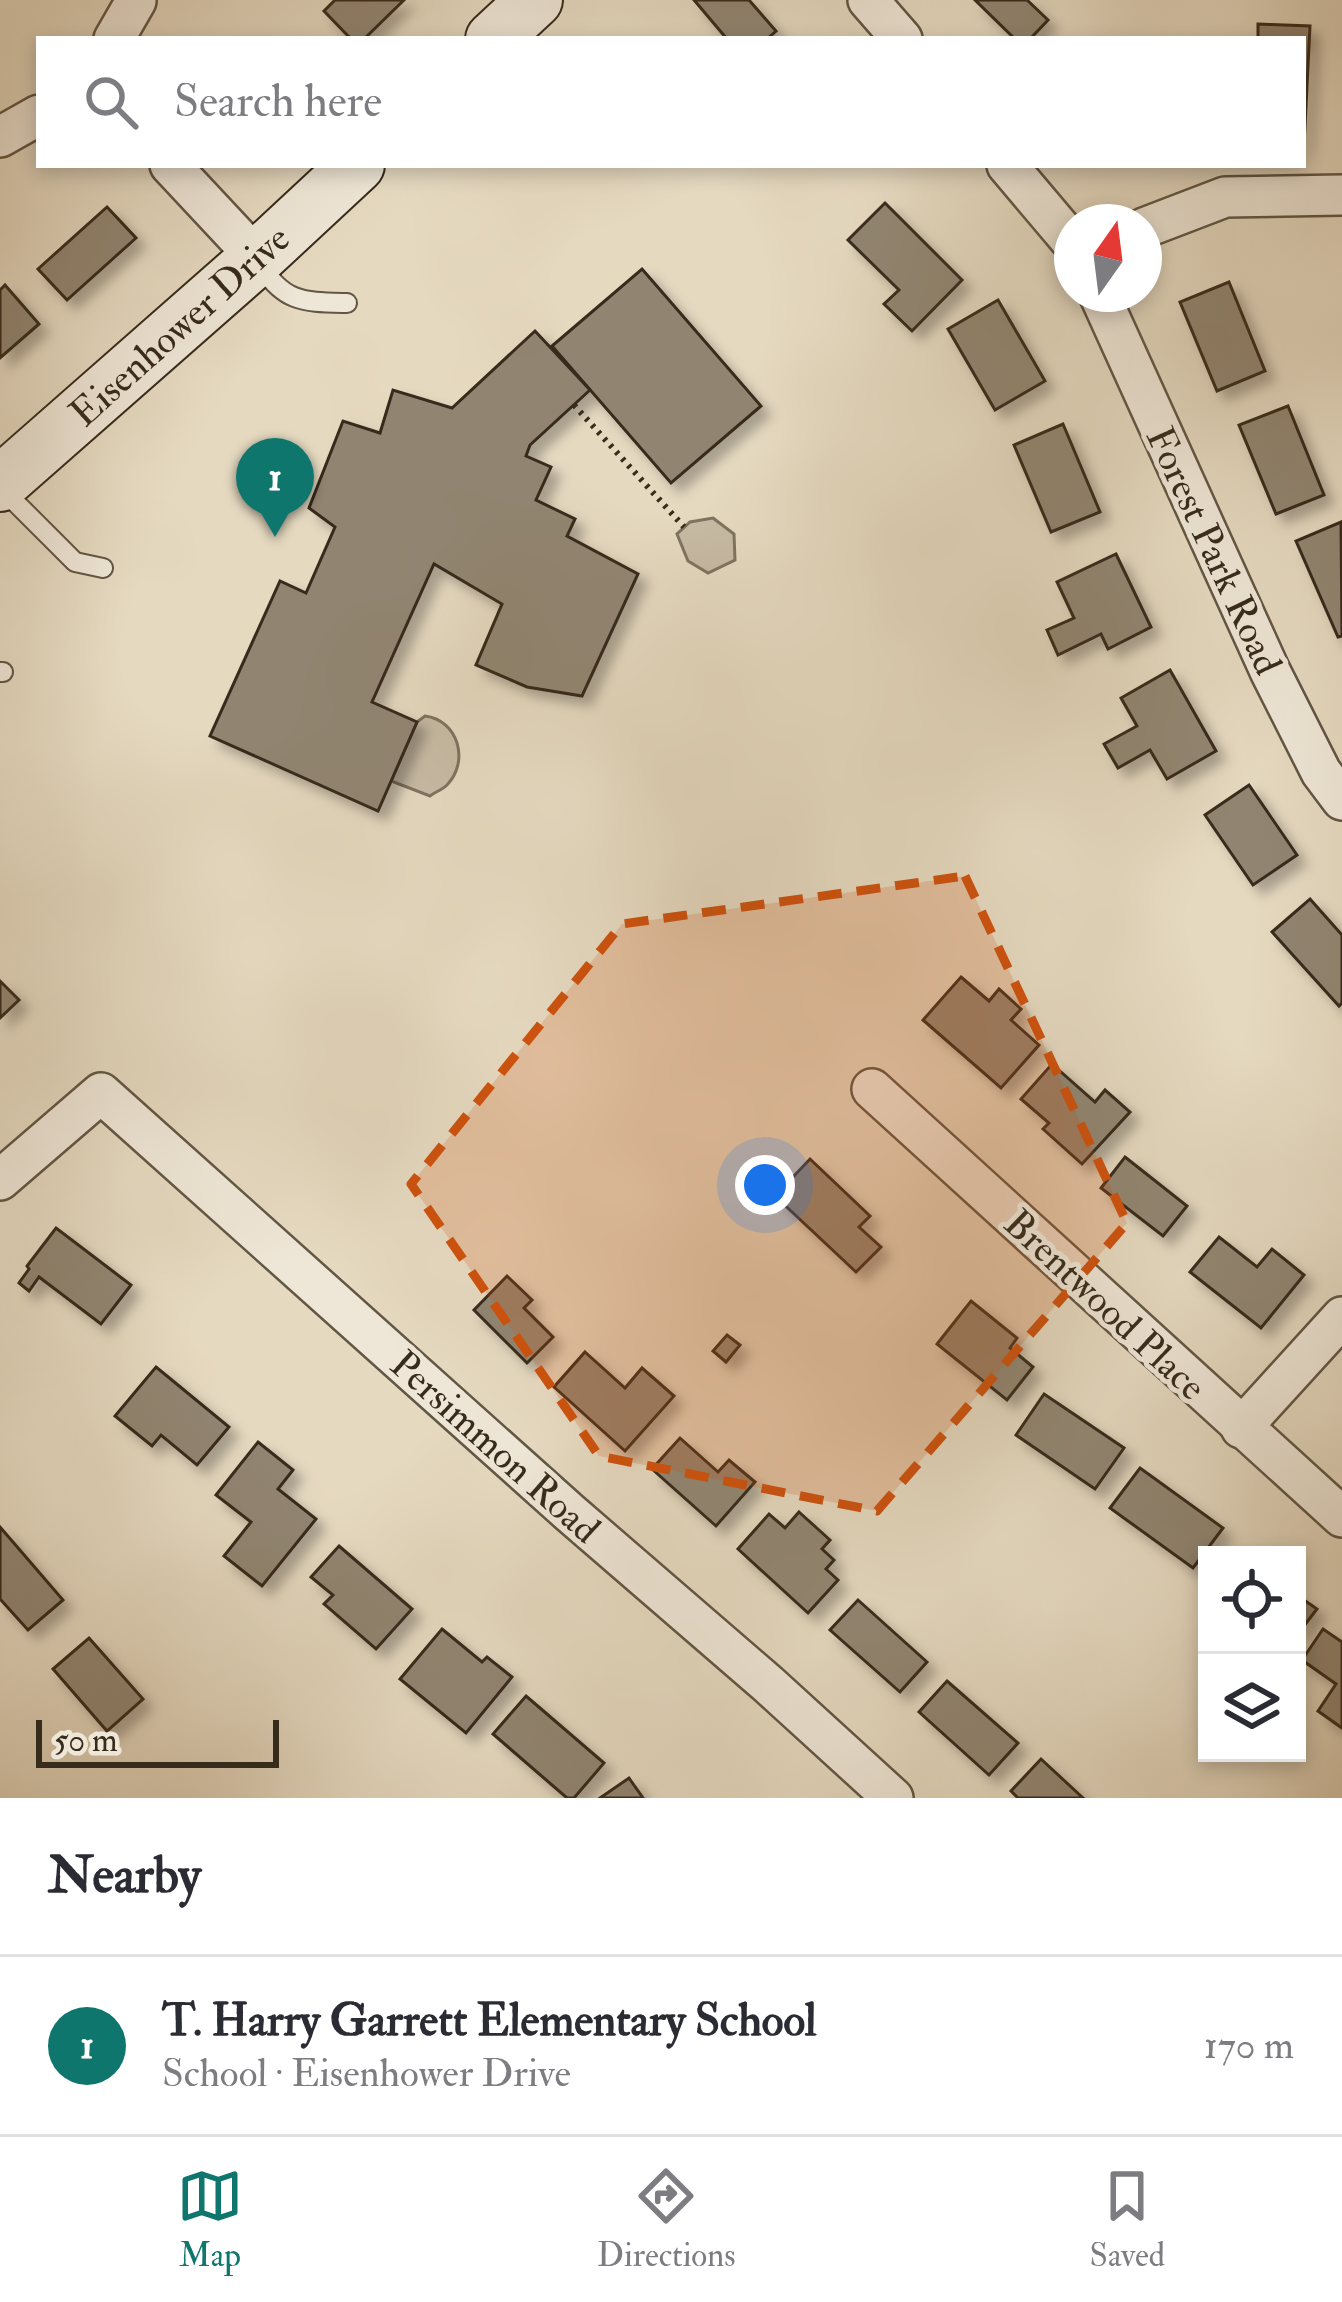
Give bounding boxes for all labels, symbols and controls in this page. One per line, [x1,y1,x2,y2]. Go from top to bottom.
search box [36,36,1306,168]
icon: search [78,69,144,135]
text: Search here [174,74,382,130]
north arrow [1054,204,1162,312]
street label: Eisenhower Drive [60,214,300,438]
street label: Forest Park Road [1135,419,1292,682]
pin: 1 [236,438,314,537]
your location [735,1155,795,1215]
street label: Brentwood Place [994,1199,1216,1411]
street label: Persimmon Road [380,1340,610,1554]
map controls [1198,1546,1306,1762]
button: locate [1198,1546,1306,1654]
button: layers [1198,1654,1306,1762]
scale bar [36,1714,279,1767]
text: 50 m [54,1720,118,1761]
text: Nearby [48,1844,201,1908]
text: T. Harry Garrett Elementary School [162,1993,816,2049]
text: 1 [80,2021,94,2070]
text: 170 m [1204,2021,1294,2070]
text: School · Eisenhower Drive [162,2049,571,2098]
tab: Map [177,2163,243,2276]
tab: Directions [597,2163,736,2276]
tab: Saved [1090,2163,1165,2276]

